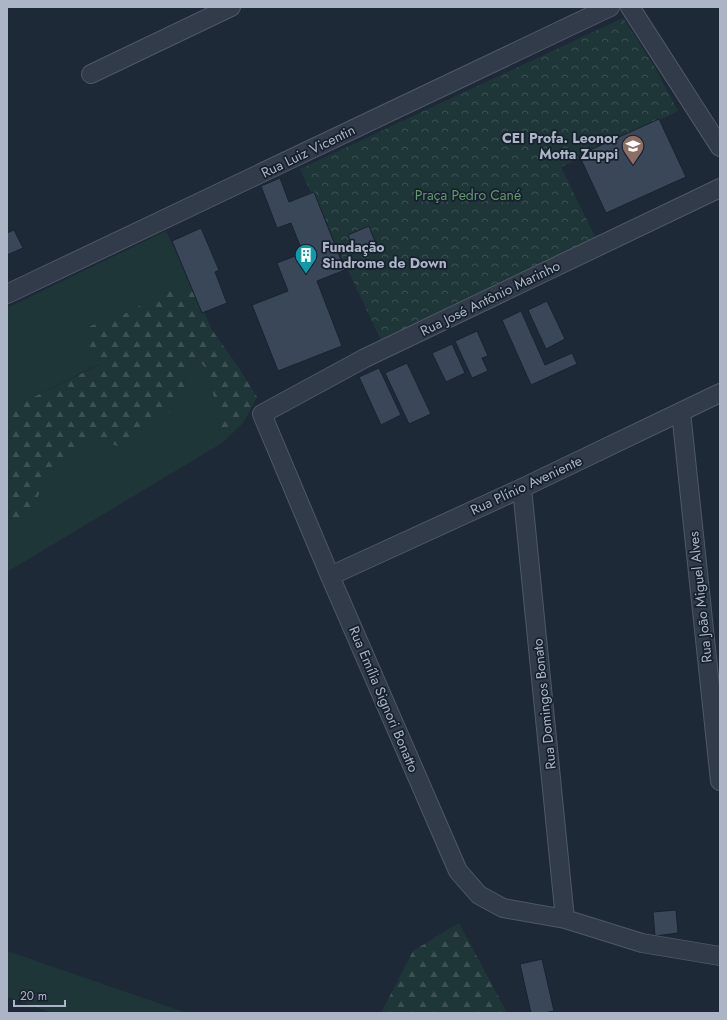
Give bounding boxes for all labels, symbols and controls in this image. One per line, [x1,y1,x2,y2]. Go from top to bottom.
street label: Rua Luiz Vicentin [258,120,358,182]
place label: CEI Profa. Leonor Motta Zuppi [502,128,618,164]
school or university icon: CEI Profa. Leonor Motta Zuppi [620,133,646,166]
park label: Praça Pedro Cané [415,185,521,205]
place label: Fundação Sindrome de Down [322,237,447,273]
building icon: Fundação Sindrome de Down [293,242,319,275]
street label: Rua José Antônio Marinho [417,255,564,341]
street label: Rua Plínio Aveniente [467,450,585,520]
street label: Rua João Miguel Alves [683,530,717,664]
street label: Rua Emília Signori Bonatto [344,623,424,775]
street label: Rua Domingos Bonato [527,637,561,770]
scale bar [14,982,65,1008]
text: 20 m [20,987,47,1005]

